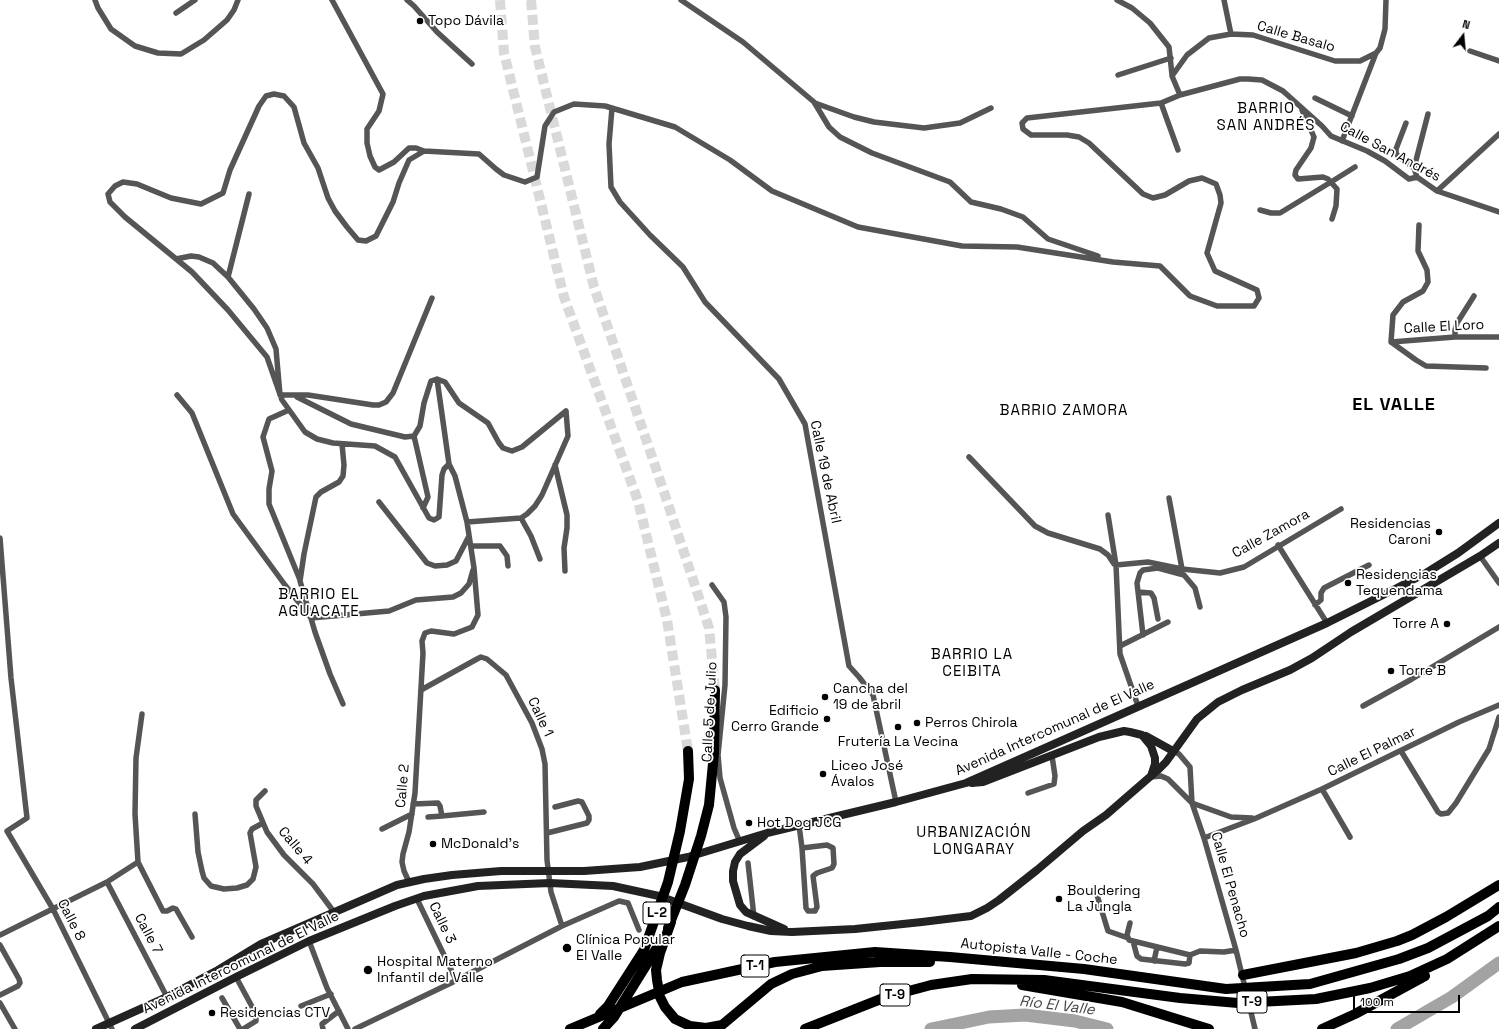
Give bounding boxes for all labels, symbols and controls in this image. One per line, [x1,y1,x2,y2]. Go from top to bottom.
place label: Topo Dávila [428,13,504,29]
marker: Topo Dávila [415,16,425,26]
north arrow [1443,16,1483,56]
text: N [1461,17,1472,32]
street label: Calle Basalo [1255,18,1337,56]
district label: BARRIO SAN ANDRÉS [1217,100,1315,135]
street label: Calle San Andrés [1337,118,1443,186]
street label: Calle El Loro [1403,317,1485,337]
district label: EL VALLE [1352,394,1436,416]
district label: BARRIO ZAMORA [1000,402,1128,420]
street label: Calle 19 de Abril [806,419,844,525]
street label: Calle Zamora [1229,506,1313,562]
place label: Residencias Caroni [1350,516,1431,548]
marker: Residencias Caroni [1434,527,1444,537]
place label: Residencias Tequendama [1356,567,1443,600]
marker: Residencias Tequendama [1343,578,1353,588]
district label: BARRIO EL AGUACATE [278,586,360,621]
place label: Torre A [1393,616,1439,632]
marker: Torre A [1442,619,1452,629]
district label: BARRIO LA CEIBITA [931,646,1013,681]
street label: Calle 5 de Julio [699,661,721,763]
place label: Torre B [1399,663,1446,679]
marker: Torre B [1386,666,1396,676]
street label: Avenida Intercomunal de El Valle [953,676,1157,780]
place label: Cancha del 19 de abril [833,681,908,714]
marker: Cancha del 19 de abril [820,692,830,702]
street label: Calle 1 [524,695,556,739]
place label: Edificio Cerro Grande [731,703,819,736]
marker: Edificio Cerro Grande [822,714,832,724]
place label: Perros Chirola [925,715,1018,731]
marker: Perros Chirola [912,718,922,728]
marker: Frutería La Vecina [893,722,903,732]
street label: Calle El Palmar [1325,723,1419,781]
place label: Frutería La Vecina [838,734,958,750]
place label: Liceo José Ávalos [831,758,903,790]
street label: Calle 2 [393,763,413,809]
marker: Liceo José Ávalos [818,769,828,779]
place label: Hot Dog JCG [757,815,841,831]
marker: Hot Dog JCG [744,818,754,828]
street label: Calle 4 [274,824,316,868]
district label: URBANIZACIÓN LONGARAY [916,824,1032,859]
street label: Calle El Penacho [1207,830,1253,940]
place label: McDonald's [441,836,519,852]
marker: McDonald's [428,839,438,849]
place label: Bouldering La Jungla [1067,883,1140,916]
marker: Bouldering La Jungla [1054,894,1064,904]
street label: Calle 8 [53,896,89,944]
street label: Calle 3 [425,899,459,947]
road number: L-2 [643,902,671,924]
street label: Avenida Intercomunal de El Valle [140,908,342,1018]
street label: Calle 7 [130,911,166,957]
place label: Clínica Popular El Valle [576,932,675,964]
street label: Autopista Valle - Coche [960,935,1118,969]
marker: Clínica Popular El Valle [561,942,573,954]
place label: Hospital Materno Infantil del Valle [377,954,493,986]
road number: T-1 [741,955,769,977]
marker: Hospital Materno Infantil del Valle [362,964,374,976]
road number: T-9 [880,984,910,1006]
scale bar [1355,987,1462,1013]
road number: T-9 [1237,991,1267,1013]
water label: Río El Valle [1018,992,1096,1020]
text: 100 m [1360,994,1394,1010]
place label: Residencias CTV [220,1005,330,1021]
marker: Residencias CTV [207,1008,217,1018]

